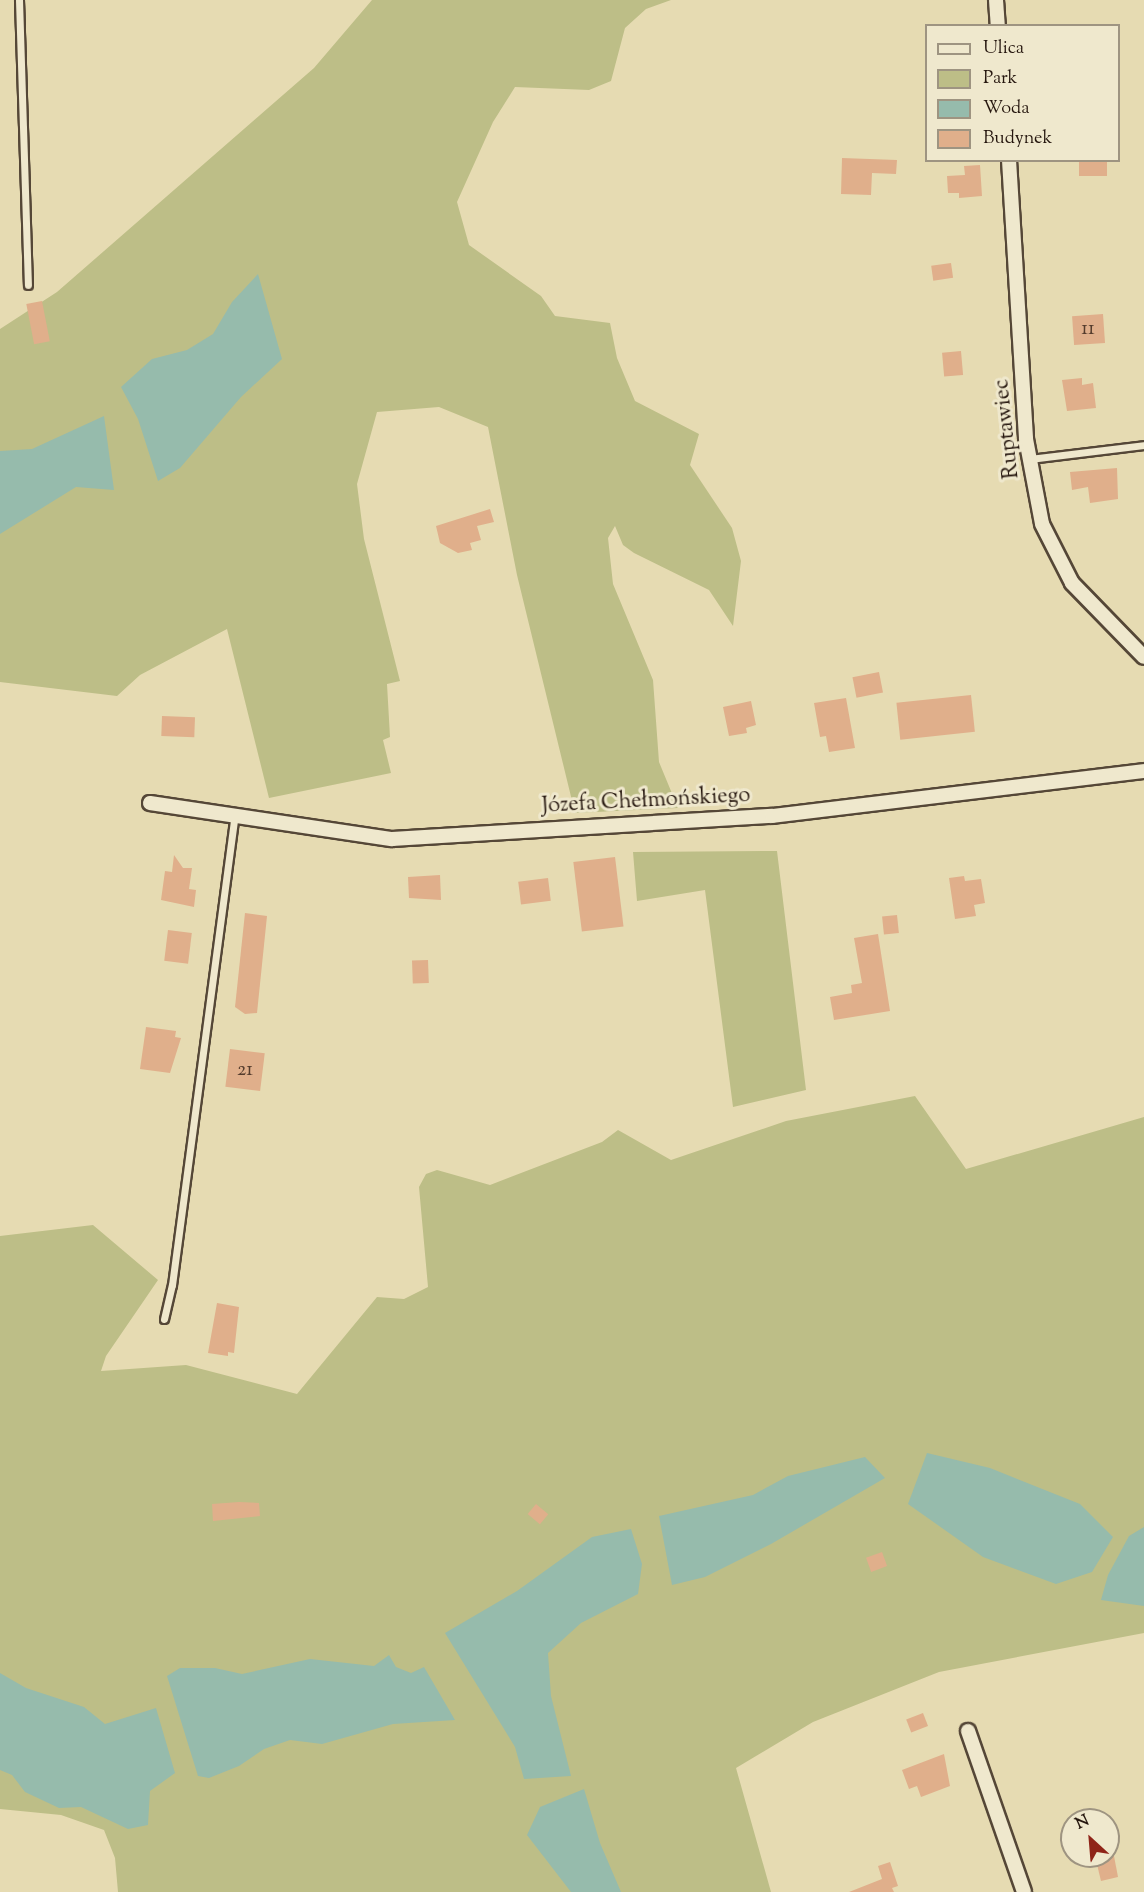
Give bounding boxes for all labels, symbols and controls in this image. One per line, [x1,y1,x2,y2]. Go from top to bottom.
legend [925,24,1120,162]
text: Ulica [983,36,1024,62]
text: Park [983,66,1017,92]
text: Woda [983,96,1030,122]
text: Budynek [983,126,1052,152]
house number: 11 [1081,317,1095,341]
street label: Ruptawiec [990,378,1026,480]
street label: Józefa Chełmońskiego [541,783,751,821]
house number: 21 [237,1058,253,1082]
north arrow [1060,1808,1120,1868]
text: N [1072,1810,1094,1836]

